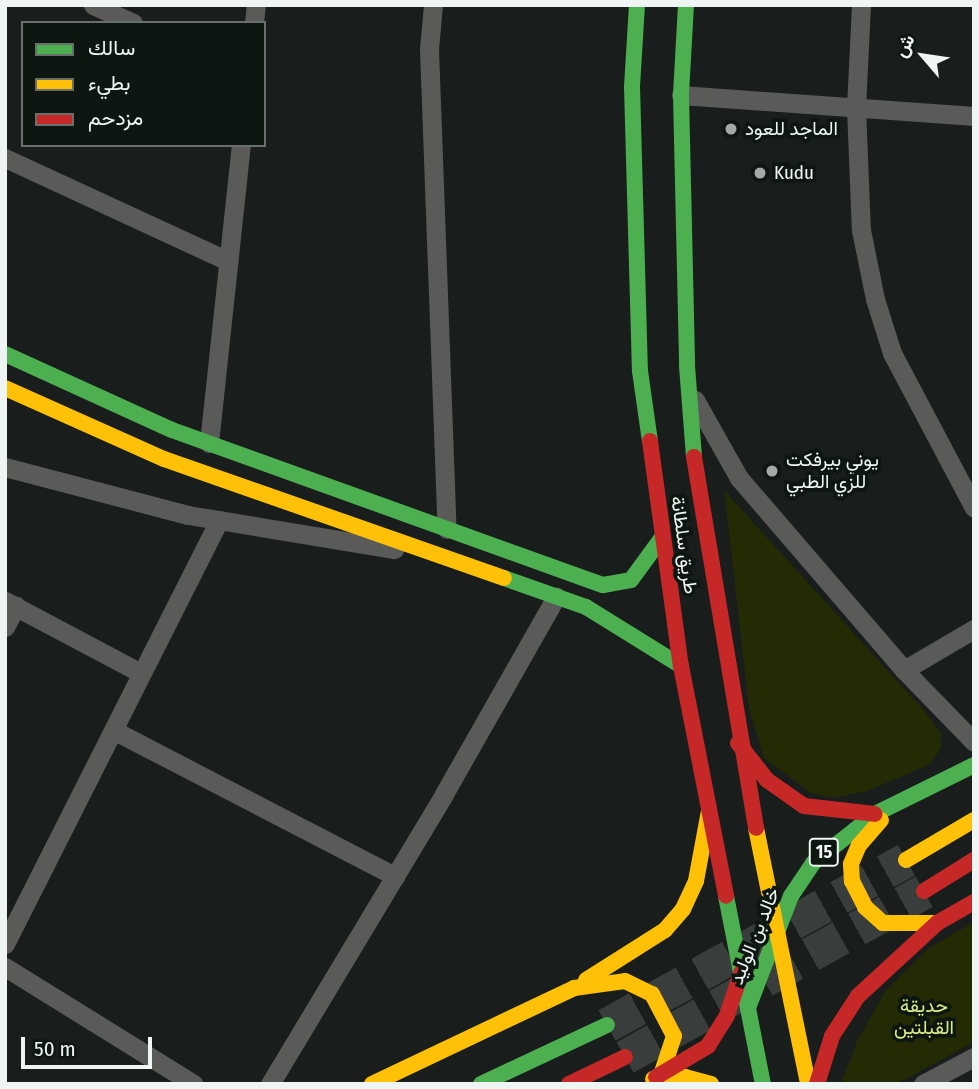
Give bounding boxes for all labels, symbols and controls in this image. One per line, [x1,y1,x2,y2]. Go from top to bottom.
legend [21,21,266,147]
north arrow [888,21,958,91]
text: ش [889,30,920,61]
text: سالك [88,35,135,61]
text: بطيء [88,70,131,96]
text: مزدحم [88,105,143,131]
place label: الماجد للعود [745,118,838,140]
marker: الماجد للعود [723,121,739,137]
place label: Kudu [774,162,814,184]
marker: Kudu [752,165,768,181]
place label: يوني بيرفكت للزي الطبي [786,449,879,493]
marker: يوني بيرفكت للزي الطبي [764,463,780,479]
street label: طريق سلطانة [666,494,702,596]
road number: 15 [808,838,840,866]
street label: خالد بن الوليد [725,884,785,988]
park label: حدیقة القبلتین [894,995,954,1039]
scale bar [24,1023,156,1066]
text: 50 m [34,1036,76,1062]

